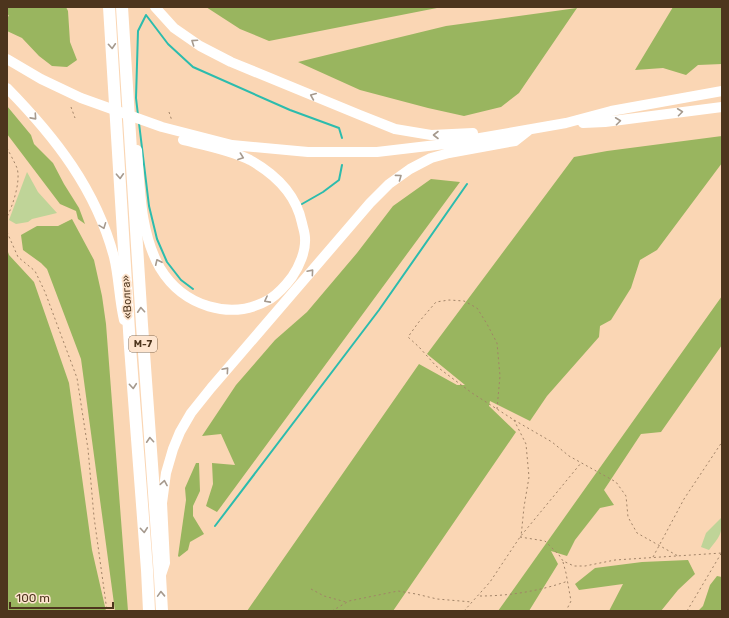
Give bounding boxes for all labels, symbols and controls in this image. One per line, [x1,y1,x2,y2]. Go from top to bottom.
one-way arrow [192,40,199,47]
one-way arrow [107,43,116,49]
one-way arrow [309,92,316,100]
one-way arrow [677,108,683,117]
one-way arrow [29,112,36,119]
one-way arrow [615,117,621,126]
one-way arrow [433,131,439,139]
one-way arrow [237,152,244,160]
one-way arrow [115,173,124,179]
one-way arrow [395,174,402,182]
one-way arrow [98,222,106,229]
one-way arrow [155,258,163,266]
one-way arrow [306,269,313,277]
street label: «Волга» [119,274,135,319]
one-way arrow [263,295,271,303]
one-way arrow [136,307,145,313]
road number: М-7 [129,336,157,352]
one-way arrow [221,368,228,375]
one-way arrow [128,383,137,389]
one-way arrow [146,437,155,443]
one-way arrow [159,480,168,486]
one-way arrow [140,527,149,533]
scale bar [10,584,113,610]
text: 100 m [16,591,50,605]
one-way arrow [157,591,165,597]

